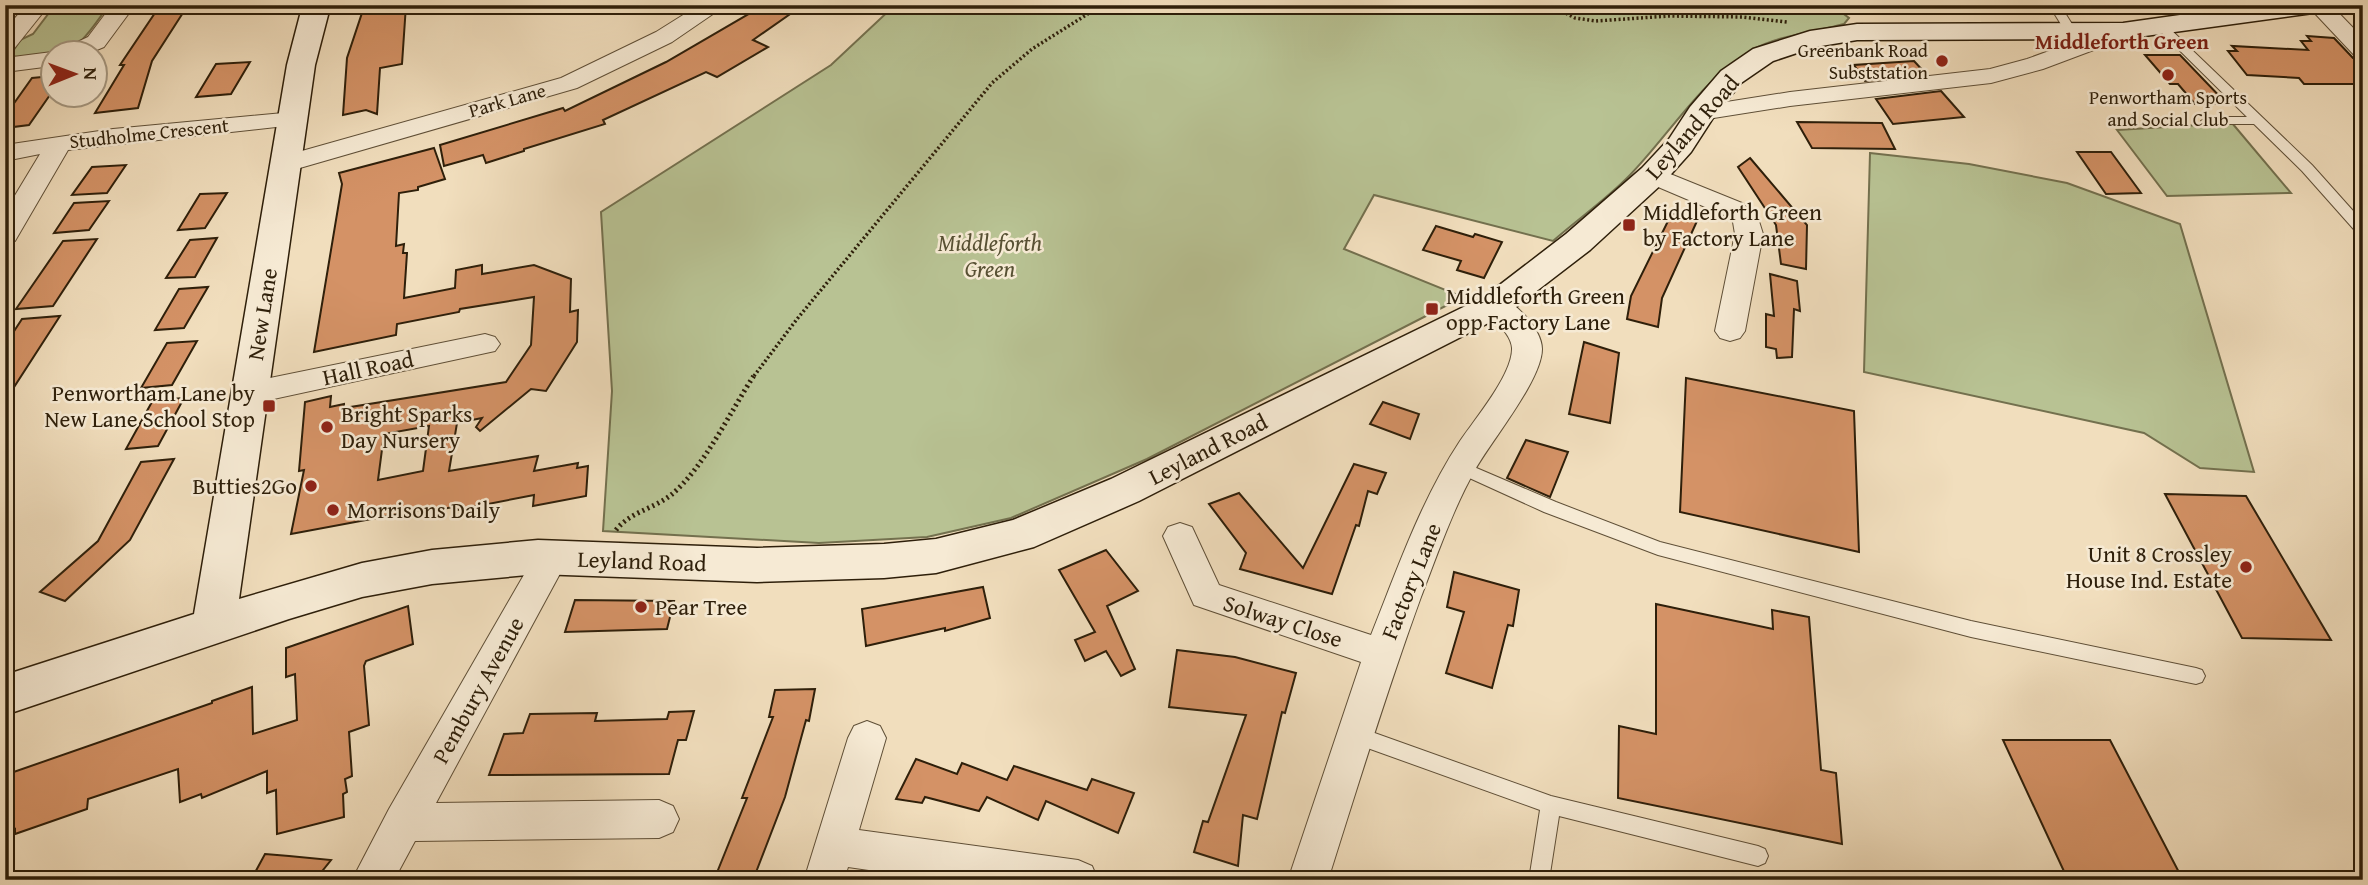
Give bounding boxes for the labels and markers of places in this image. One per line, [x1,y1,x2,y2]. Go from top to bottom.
place label: Greenbank Road Subststation [1798,36,1929,86]
marker: Greenbank Road Subststation [1934,53,1950,69]
marker: Penwortham Sports and Social Club [2160,67,2176,83]
place label: Penwortham Sports and Social Club [2089,83,2247,133]
place label: Middleforth Green by Factory Lane [1643,195,1822,254]
marker: Middleforth Green by Factory Lane [1621,217,1637,233]
place label: Middleforth Green opp Factory Lane [1446,279,1625,338]
marker: Middleforth Green opp Factory Lane [1424,301,1440,317]
place label: Penwortham Lane by New Lane School Stop [44,376,256,435]
place label: Bright Sparks Day Nursery [341,397,472,456]
marker: Penwortham Lane by New Lane School Stop [261,398,277,414]
marker: Bright Sparks Day Nursery [319,419,335,435]
place label: Butties2Go [193,469,297,502]
marker: Butties2Go [303,478,319,494]
place label: Morrisons Daily [347,493,501,526]
marker: Morrisons Daily [325,502,341,518]
place label: Unit 8 Crossley House Ind. Estate [2066,537,2233,596]
marker: Unit 8 Crossley House Ind. Estate [2238,559,2254,575]
place label: Pear Tree [655,590,747,623]
marker: Pear Tree [633,599,649,615]

